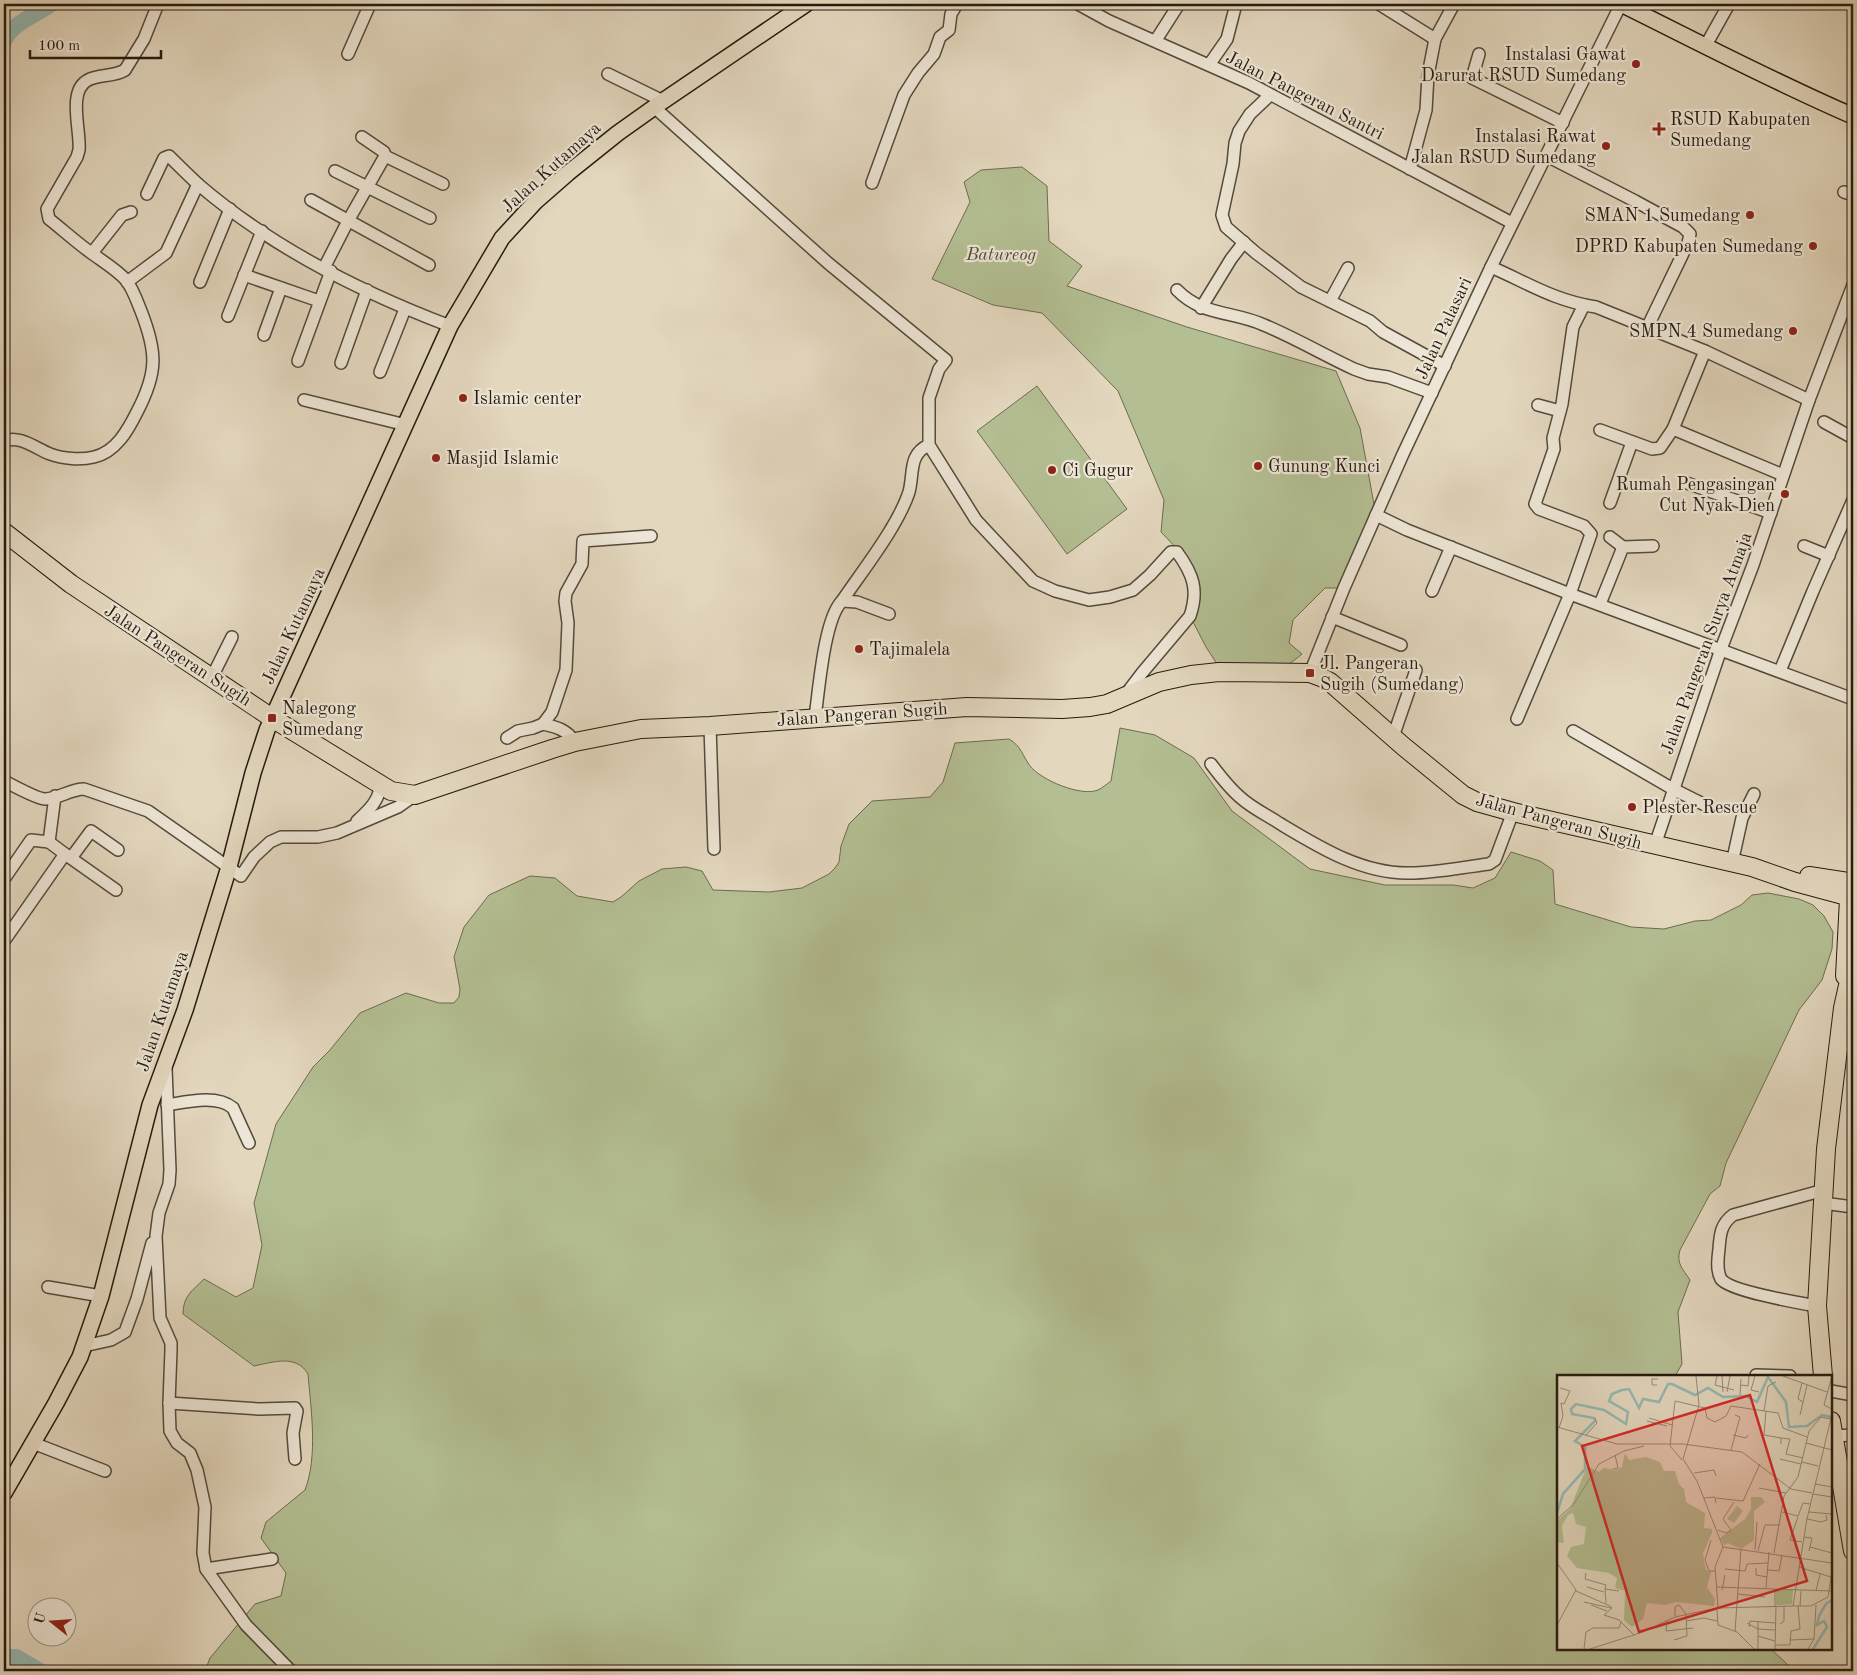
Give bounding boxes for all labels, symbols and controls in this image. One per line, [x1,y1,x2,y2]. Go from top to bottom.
scale bar [30,28,161,60]
text: 100 m [38,39,80,54]
place label: Instalasi Gawat Darurat RSUD Sumedang [1421,46,1626,85]
street label: Jalan Pangeran Santri [1223,48,1387,144]
marker: Instalasi Gawat Darurat RSUD Sumedang [1630,58,1642,70]
place label: RSUD Kabupaten Sumedang [1670,111,1811,150]
street label: Jalan Kutamaya [499,119,605,217]
marker: RSUD Kabupaten Sumedang [1652,122,1666,136]
place label: Instalasi Rawat Jalan RSUD Sumedang [1411,128,1596,167]
marker: Instalasi Rawat Jalan RSUD Sumedang [1600,140,1612,152]
place label: SMAN 1 Sumedang [1585,207,1740,225]
marker: SMAN 1 Sumedang [1744,209,1756,221]
place label: DPRD Kabupaten Sumedang [1575,238,1803,256]
marker: DPRD Kabupaten Sumedang [1807,240,1819,252]
park label: Batureog [965,246,1036,264]
street label: Jalan Palasari [1412,275,1475,382]
place label: SMPN 4 Sumedang [1629,323,1783,341]
marker: SMPN 4 Sumedang [1787,325,1799,337]
place label: Islamic center [473,390,582,408]
marker: Islamic center [457,392,469,404]
place label: Masjid Islamic [446,450,559,468]
marker: Masjid Islamic [430,452,442,464]
place label: Gunung Kunci [1268,458,1380,476]
marker: Gunung Kunci [1252,460,1264,472]
place label: Ci Gugur [1062,462,1134,480]
marker: Ci Gugur [1046,464,1058,476]
place label: Rumah Pengasingan Cut Nyak Dien [1616,476,1775,515]
marker: Rumah Pengasingan Cut Nyak Dien [1779,488,1791,500]
street label: Jalan Pangeran Surya Atmaja [1658,530,1756,757]
street label: Jalan Kutamaya [259,565,329,687]
street label: Jalan Pangeran Sugih [101,602,254,710]
place label: Tajimalela [869,641,951,659]
marker: Tajimalela [853,643,865,655]
place label: Jl. Pangeran Sugih (Sumedang) [1320,655,1465,694]
marker: Jl. Pangeran Sugih (Sumedang) [1304,667,1316,679]
place label: Nalegong Sumedang [282,700,363,739]
street label: Jalan Pangeran Sugih [776,700,948,730]
marker: Nalegong Sumedang [266,712,278,724]
street label: Jalan Pangeran Sugih [1474,791,1644,853]
place label: Plester Rescue [1642,799,1757,817]
marker: Plester Rescue [1626,801,1638,813]
street label: Jalan Kutamaya [134,949,192,1074]
inset map [1557,1375,1832,1650]
north arrow [28,1598,78,1648]
text: U [32,1611,49,1626]

